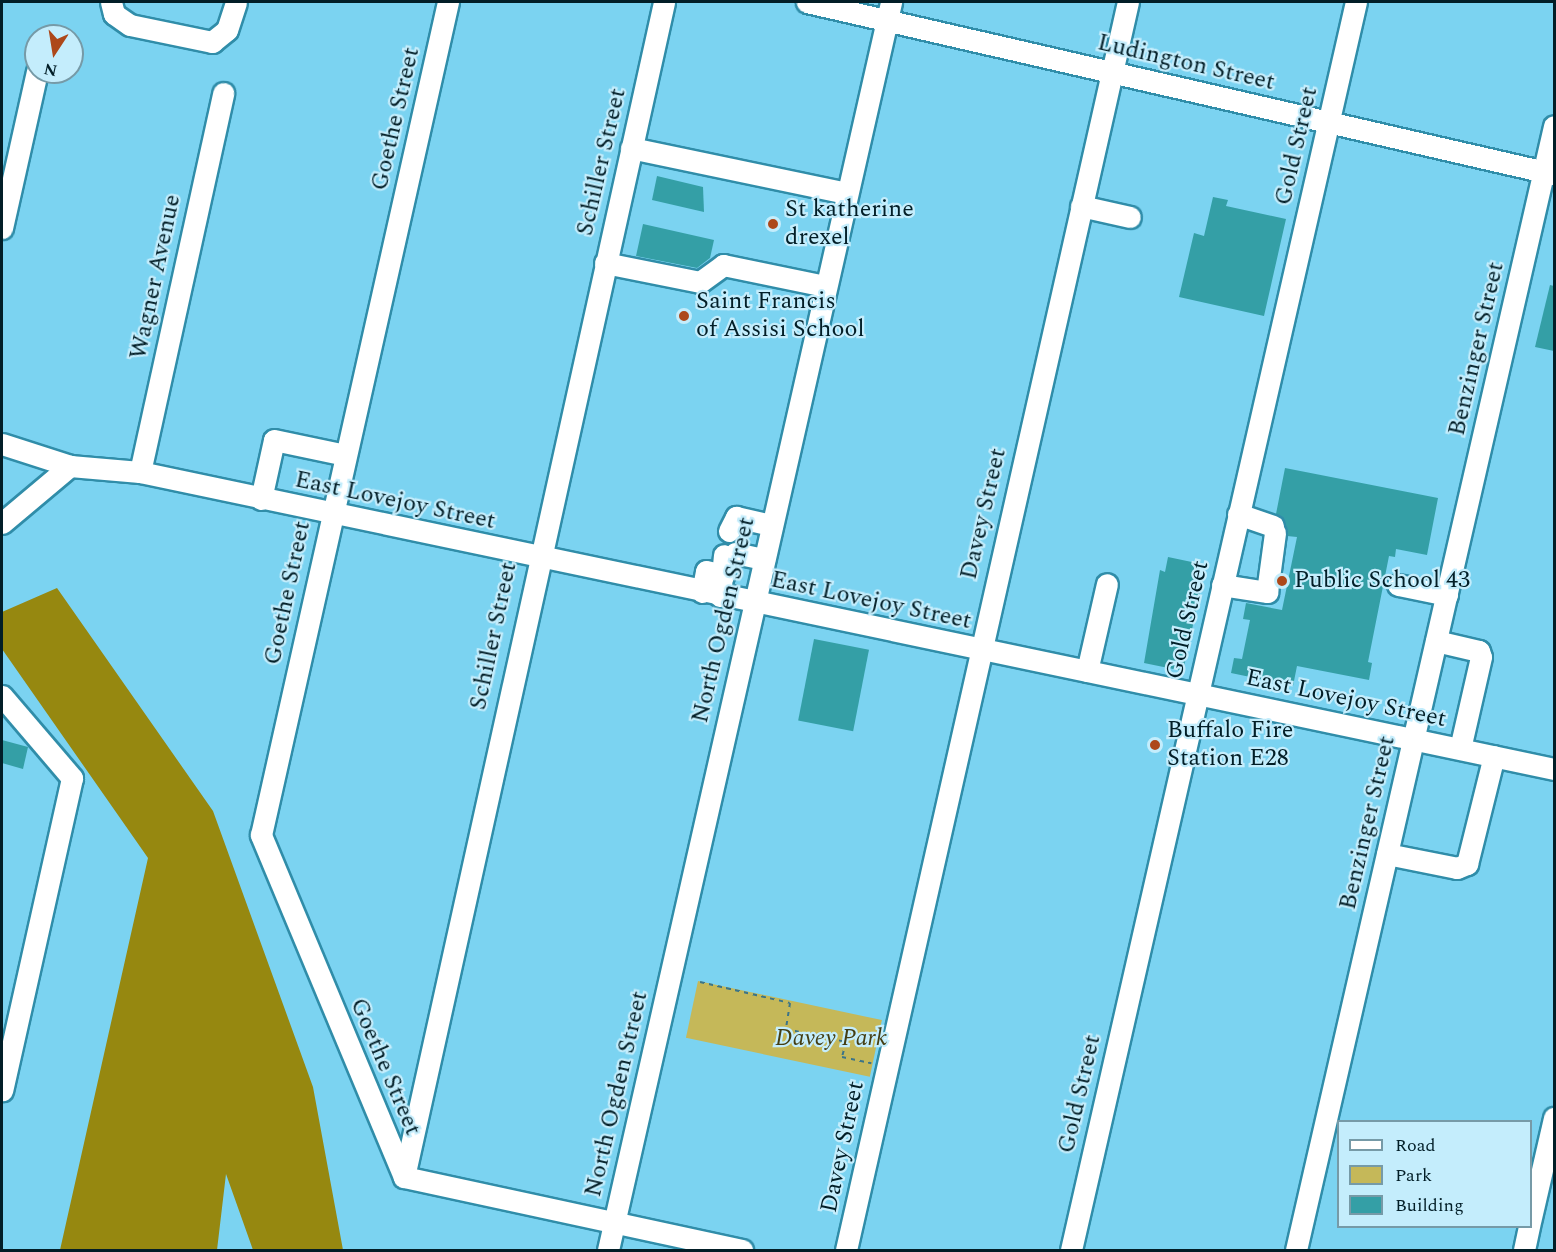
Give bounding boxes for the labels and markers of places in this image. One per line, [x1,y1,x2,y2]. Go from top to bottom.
place label: St katherine drexel [785,196,914,252]
marker: St katherine drexel [766,217,780,231]
place label: Saint Francis of Assisi School [696,288,865,344]
marker: Saint Francis of Assisi School [677,309,691,323]
place label: Public School 43 [1294,567,1470,595]
marker: Public School 43 [1275,574,1289,588]
place label: Buffalo Fire Station E28 [1167,717,1293,773]
marker: Buffalo Fire Station E28 [1148,738,1162,752]

